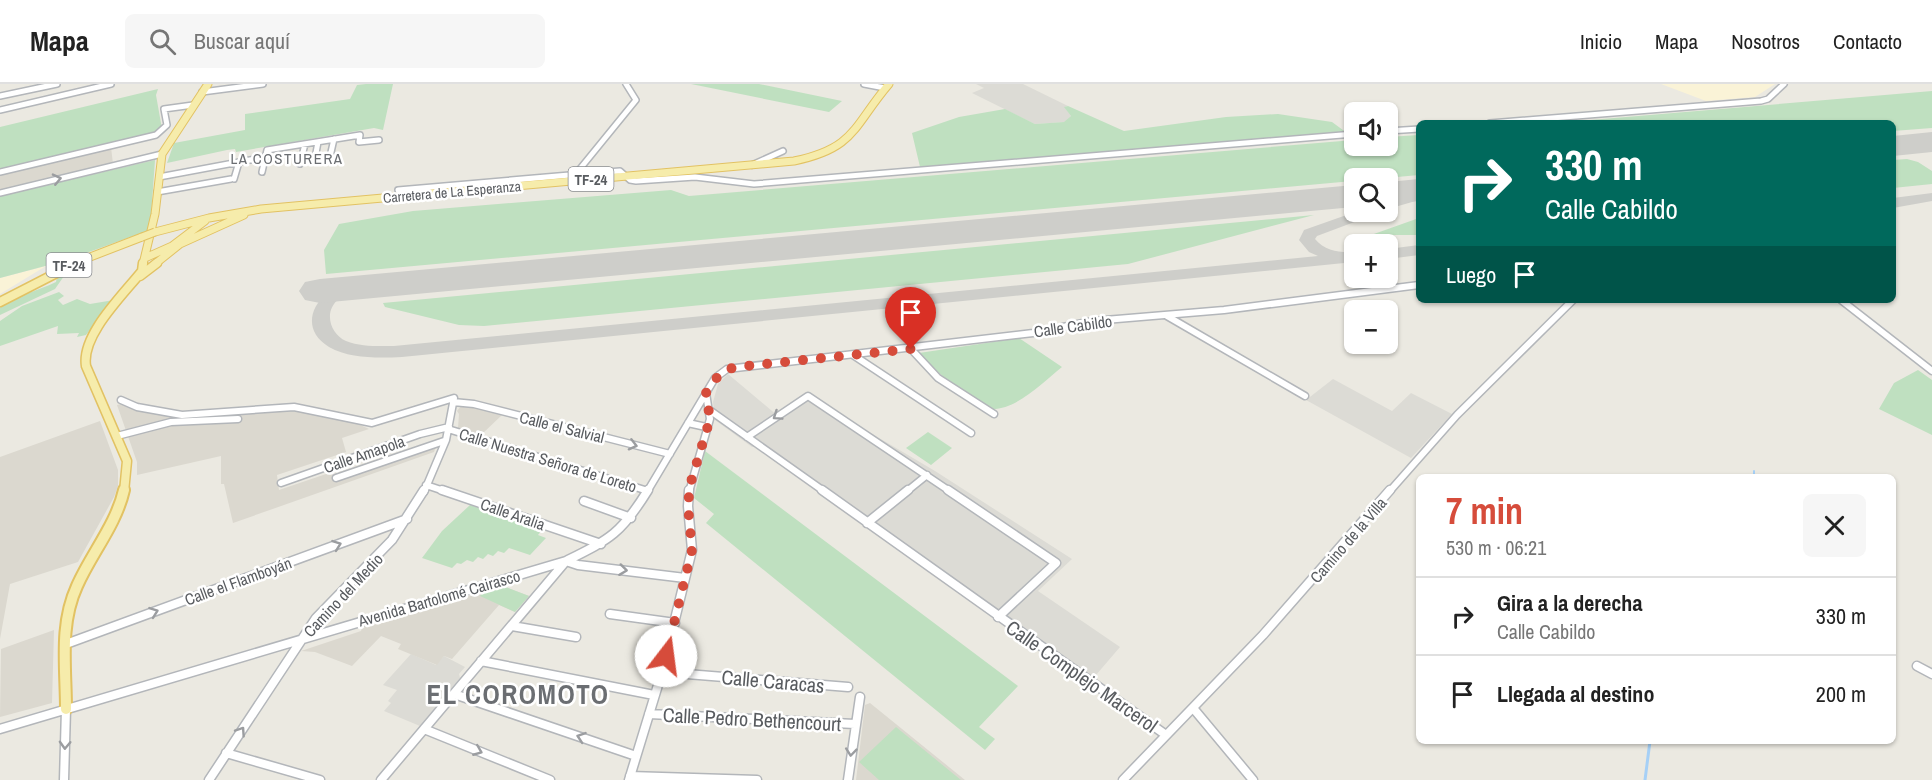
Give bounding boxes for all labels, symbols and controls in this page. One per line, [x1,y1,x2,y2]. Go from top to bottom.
search box [125,14,545,68]
text: Mapa [30,22,89,60]
icon: search [146,25,179,58]
text: Buscar aquí [194,26,290,56]
text: Inicio [1580,27,1622,56]
text: Mapa [1655,27,1698,56]
text: Nosotros [1731,27,1800,56]
text: Contacto [1833,27,1902,56]
map controls [1344,102,1398,354]
button: sound [1344,102,1398,156]
text: 330 m [1545,137,1643,193]
icon: right [1446,144,1524,222]
district label: LA COSTURERA [230,148,344,169]
road number: TF-24 [568,167,614,191]
button: search [1344,168,1398,222]
one-way arrow [52,174,62,187]
street label: Carretera de La Esperanza [382,177,522,207]
text: Calle Cabildo [1545,191,1678,227]
button: + [1344,234,1398,288]
road number: TF-24 [46,253,92,277]
icon: arrive [1508,258,1541,291]
text: Luego [1446,260,1496,290]
pin [885,287,936,349]
icon: arrive [894,296,927,329]
button: − [1344,300,1398,354]
street label: Calle Cabildo [1032,310,1114,342]
street label: Calle el Salvial [517,406,607,448]
one-way arrow [773,409,784,420]
street label: Calle Nuestra Señora de Loreto [457,423,639,497]
street label: Calle Amapola [320,430,408,478]
one-way arrow [627,438,637,450]
text: 7 min [1446,487,1523,535]
street label: Camino de la Villa [1305,492,1392,588]
street label: Calle Aralia [478,493,549,536]
button: close [1803,494,1866,557]
text: 530 m · 06:21 [1446,534,1546,561]
one-way arrow [331,539,342,552]
street label: Camino del Medio [298,548,388,642]
street label: Calle el Flamboyán [181,551,295,611]
one-way arrow [619,563,628,576]
street label: Avenida Bartolomé Cairasco [354,564,523,632]
text: Gira a la derecha [1497,588,1642,618]
icon: right [1446,600,1479,633]
text: 330 m [1816,601,1866,631]
one-way arrow [148,607,159,619]
street label: Calle Complejo Marcerol [1001,613,1163,739]
text: Calle Cabildo [1497,618,1595,645]
position arrow [634,624,698,688]
street label: Calle Caracas [721,663,825,699]
district label: EL COROMOTO [426,676,610,712]
icon: arrive [1446,678,1479,711]
text: Llegada al destino [1497,679,1654,709]
text: 200 m [1816,679,1866,709]
street label: Calle Pedro Bethencourt [662,701,842,737]
one-way arrow [234,726,245,737]
one-way arrow [576,732,587,744]
one-way arrow [59,740,71,749]
one-way arrow [472,744,483,756]
one-way arrow [846,747,858,757]

